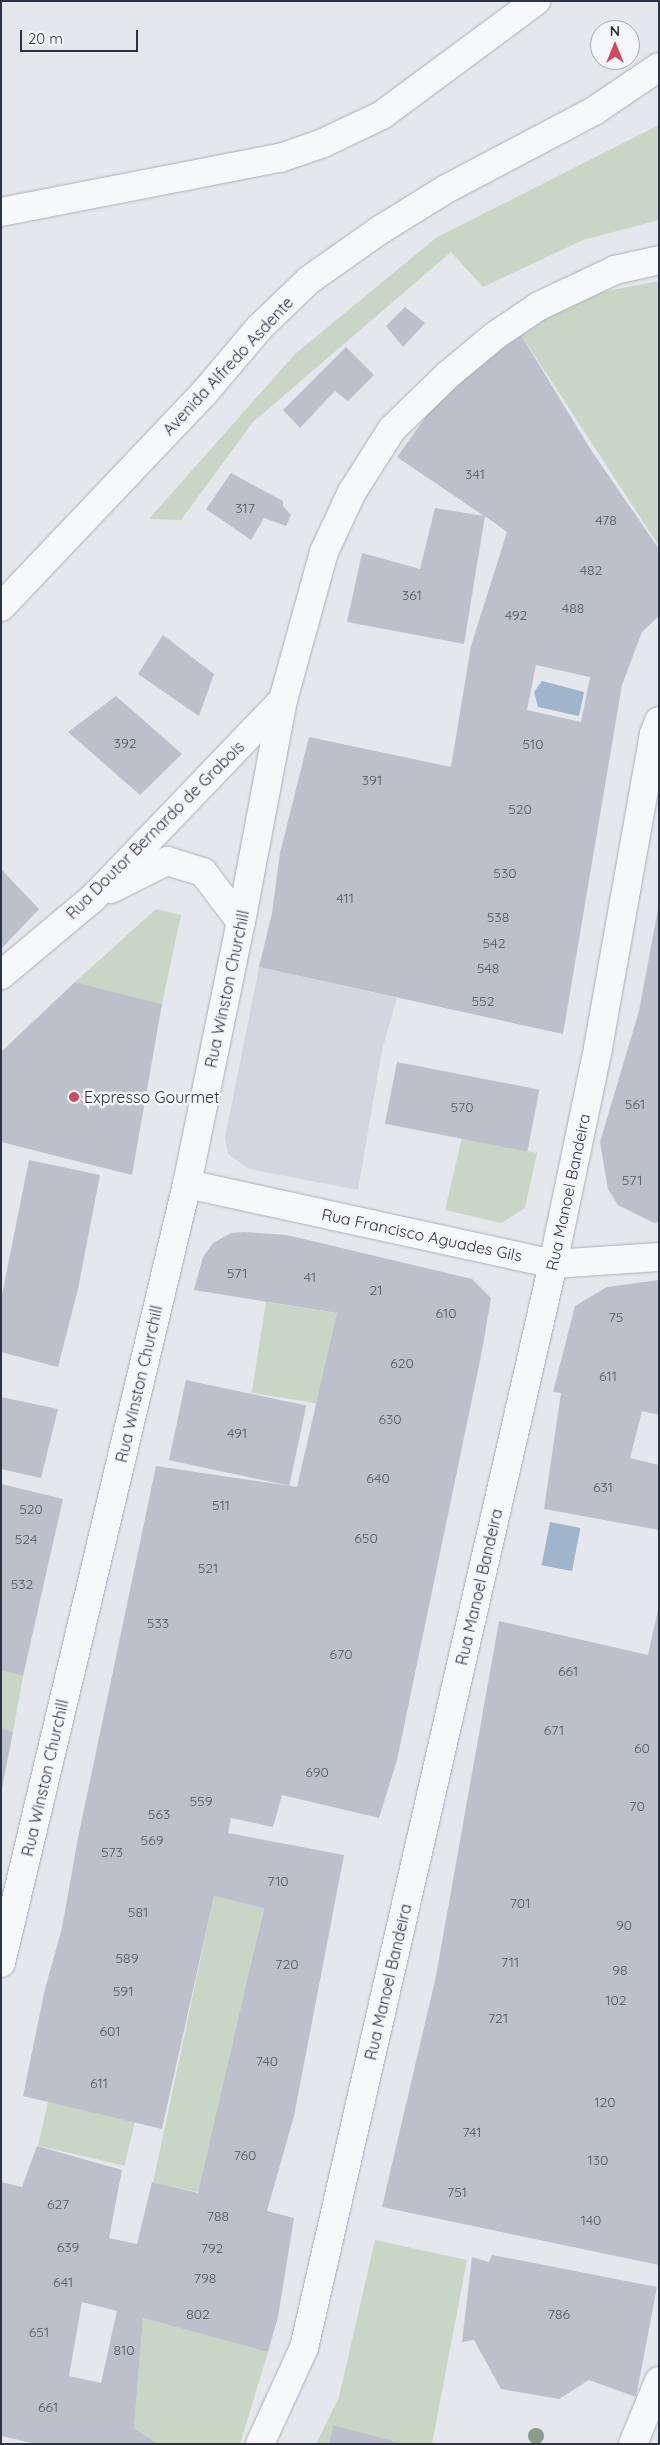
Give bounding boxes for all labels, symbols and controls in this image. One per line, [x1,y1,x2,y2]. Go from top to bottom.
scale bar [22,20,140,52]
north arrow [590,20,640,70]
text: N [610,22,620,40]
text: 20 m [28,29,63,48]
street label: Avenida Alfredo Asdente [159,293,297,439]
house number: 341 [465,466,485,482]
house number: 317 [235,500,255,516]
house number: 478 [595,512,617,528]
house number: 482 [580,562,602,578]
house number: 361 [402,587,422,603]
house number: 488 [562,600,584,616]
house number: 492 [505,607,527,623]
house number: 392 [114,735,136,751]
house number: 510 [522,736,544,752]
street label: Rua Doutor Bernardo de Grabois [62,737,248,923]
house number: 391 [362,772,382,788]
house number: 520 [508,801,532,817]
house number: 530 [493,865,517,881]
house number: 411 [336,890,354,906]
street label: Rua Winston Churchill [201,908,253,1070]
house number: 538 [487,909,509,925]
house number: 542 [483,935,505,951]
house number: 548 [477,960,499,976]
house number: 552 [471,993,495,1009]
place label: Expresso Gourmet [84,1087,220,1107]
marker: Expresso Gourmet [68,1091,80,1103]
house number: 561 [625,1096,645,1112]
house number: 570 [450,1099,474,1115]
street label: Rua Manoel Bandeira [542,1112,594,1272]
house number: 571 [622,1172,642,1188]
street label: Rua Francisco Aguades Gils [320,1204,524,1266]
house number: 571 [227,1265,247,1281]
house number: 41 [304,1269,316,1285]
house number: 21 [370,1282,382,1298]
street label: Rua Winston Churchill [112,1304,166,1464]
house number: 610 [436,1305,456,1321]
house number: 75 [609,1309,623,1325]
house number: 620 [390,1355,414,1371]
house number: 611 [599,1368,617,1384]
house number: 630 [378,1411,402,1427]
house number: 491 [227,1425,247,1441]
house number: 640 [366,1470,390,1486]
house number: 631 [593,1479,613,1495]
house number: 511 [212,1497,230,1513]
house number: 520 [19,1501,43,1517]
street label: Rua Manoel Bandeira [452,1507,506,1667]
house number: 650 [354,1530,378,1546]
house number: 524 [15,1531,37,1547]
house number: 521 [198,1560,218,1576]
house number: 532 [11,1576,33,1592]
house number: 533 [147,1615,169,1631]
house number: 670 [329,1646,353,1662]
house number: 661 [558,1663,578,1679]
street label: Rua Winston Churchill [18,1698,72,1858]
house number: 671 [544,1722,564,1738]
house number: 60 [634,1740,650,1756]
house number: 690 [305,1764,329,1780]
house number: 559 [189,1793,213,1809]
house number: 70 [629,1798,645,1814]
house number: 563 [148,1806,170,1822]
house number: 569 [141,1832,163,1848]
house number: 573 [101,1844,123,1860]
house number: 710 [267,1873,289,1889]
house number: 701 [510,1895,530,1911]
street label: Rua Manoel Bandeira [361,1902,415,2062]
house number: 581 [128,1904,148,1920]
house number: 90 [616,1917,632,1933]
house number: 589 [115,1950,139,1966]
house number: 711 [501,1954,519,1970]
house number: 720 [275,1956,299,1972]
house number: 98 [612,1962,628,1978]
house number: 591 [113,1983,133,1999]
house number: 102 [605,1992,627,2008]
house number: 721 [488,2010,508,2026]
house number: 601 [99,2023,121,2039]
house number: 740 [256,2053,278,2069]
house number: 611 [90,2075,108,2091]
house number: 120 [594,2094,616,2110]
house number: 741 [462,2124,482,2140]
house number: 760 [234,2147,256,2163]
house number: 130 [588,2152,608,2168]
house number: 751 [447,2184,467,2200]
house number: 627 [47,2196,69,2212]
house number: 788 [207,2208,229,2224]
house number: 140 [581,2212,601,2228]
house number: 639 [57,2239,79,2255]
house number: 792 [201,2240,223,2256]
house number: 798 [194,2270,216,2286]
house number: 641 [53,2274,73,2290]
house number: 802 [186,2306,210,2322]
house number: 786 [548,2306,570,2322]
house number: 651 [29,2324,49,2340]
house number: 810 [113,2342,135,2358]
house number: 661 [38,2399,58,2415]

